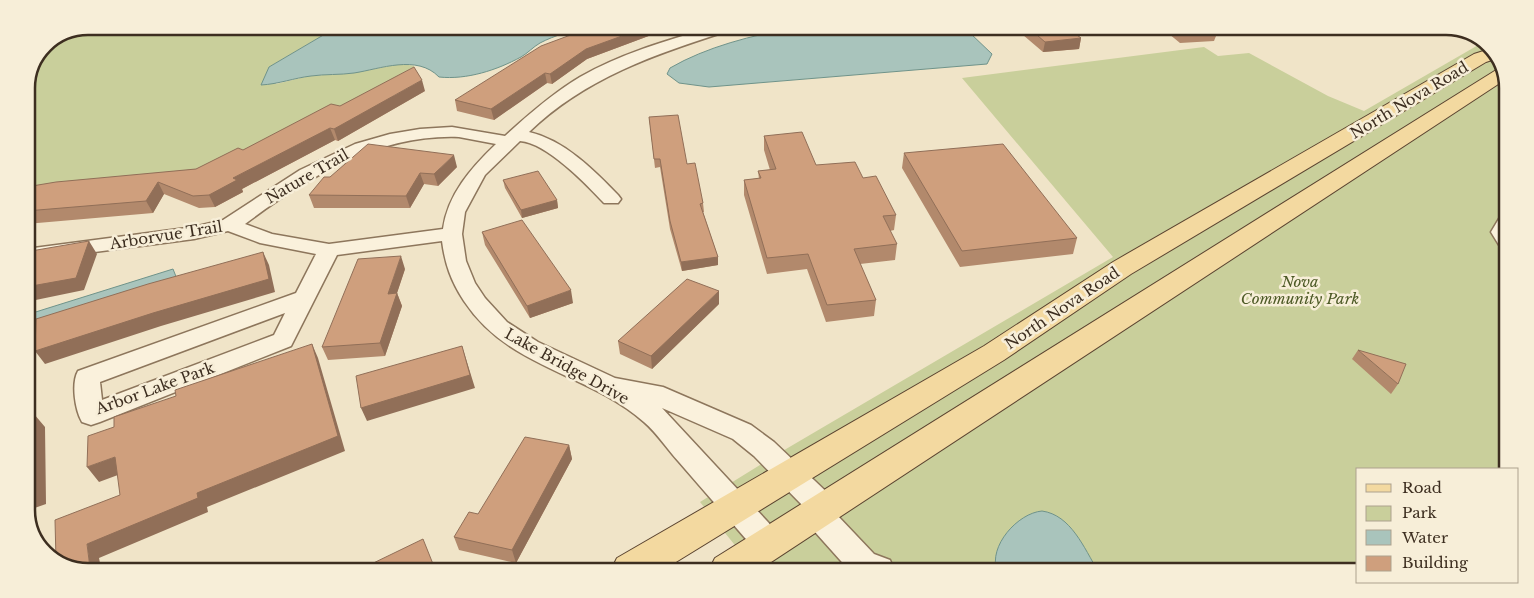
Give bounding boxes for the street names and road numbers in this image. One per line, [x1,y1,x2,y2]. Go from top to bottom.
street label: North Nova Road [1347,57,1471,143]
street label: Nature Trail [262,144,352,207]
street label: Arborvue Trail [107,217,224,253]
street label: North Nova Road [1001,263,1123,353]
street label: Lake Bridge Drive [501,324,633,408]
street label: Arbor Lake Park [92,357,218,419]

